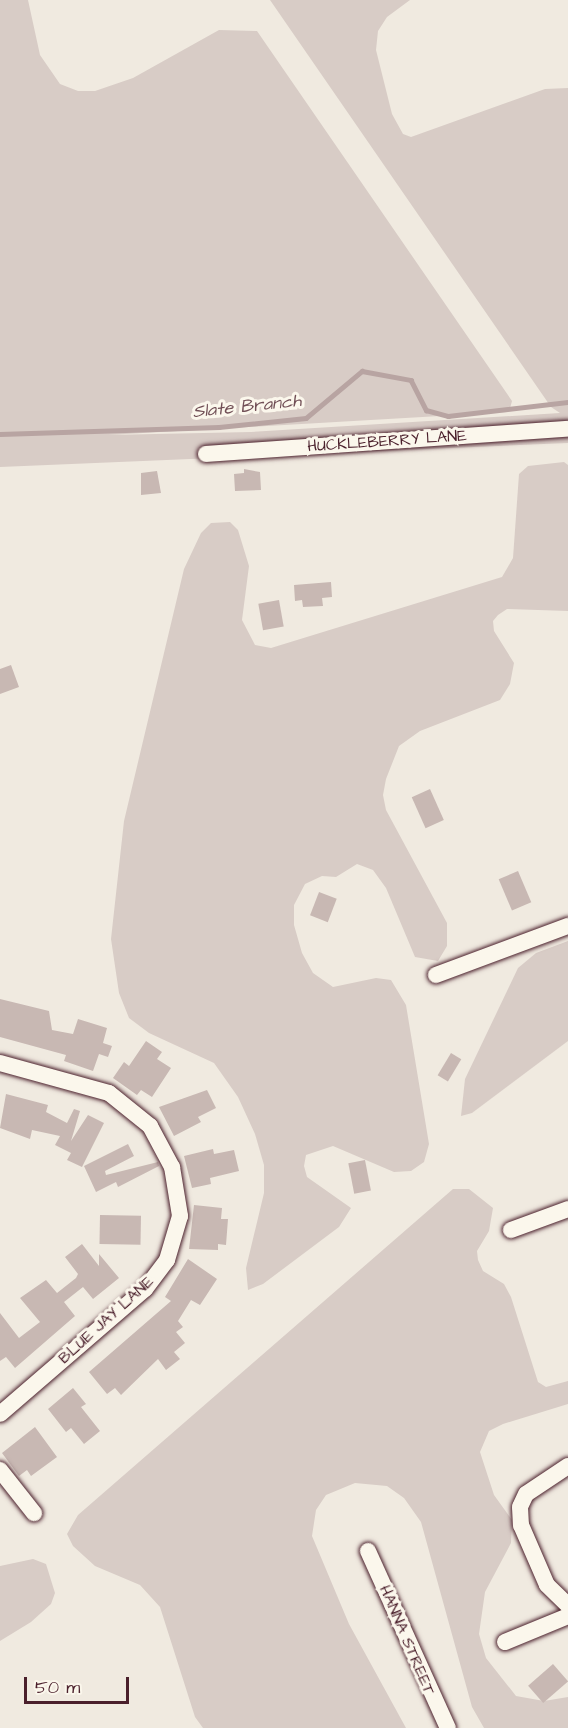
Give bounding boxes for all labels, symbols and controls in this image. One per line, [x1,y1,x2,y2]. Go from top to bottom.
water label: Slate Branch [192,391,302,423]
street label: HUCKLEBERRY LANE [307,426,467,456]
street label: BLUE JAY LANE [54,1272,158,1368]
street label: HANNA STREET [375,1582,439,1698]
scale bar [27,1665,132,1703]
text: 50 m [35,1675,80,1700]

